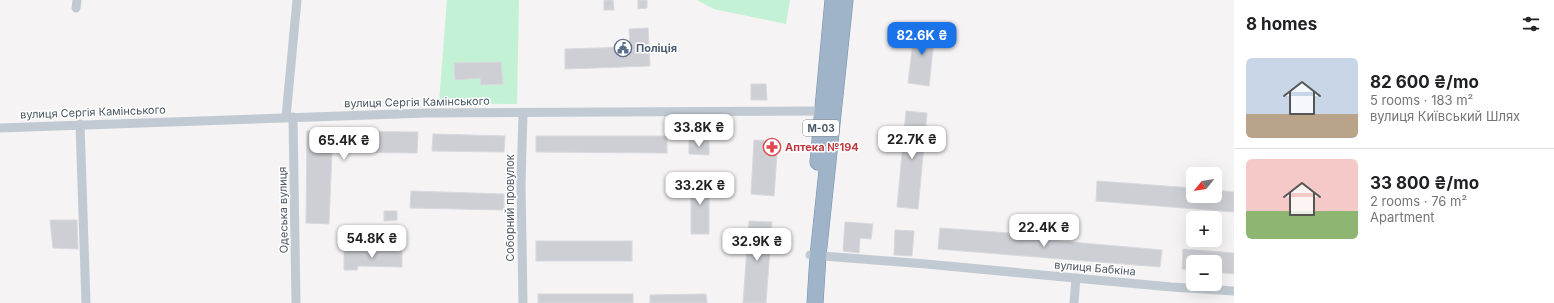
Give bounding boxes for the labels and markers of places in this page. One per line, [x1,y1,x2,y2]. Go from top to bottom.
pin: 82.6K ₴ [885,22,959,56]
public building icon: Поліція [613,38,633,58]
place label: Поліція [636,41,677,55]
pin: 33.8K ₴ [662,114,736,148]
pin: 22.7K ₴ [875,126,949,160]
pin: 65.4K ₴ [307,127,381,161]
pharmacy icon: Аптека №194 [762,137,782,157]
place label: Аптека №194 [785,140,859,154]
pin: 33.2K ₴ [663,172,737,206]
pin: 22.4K ₴ [1007,214,1081,248]
pin: 54.8K ₴ [335,225,409,259]
pin: 32.9K ₴ [720,228,794,262]

